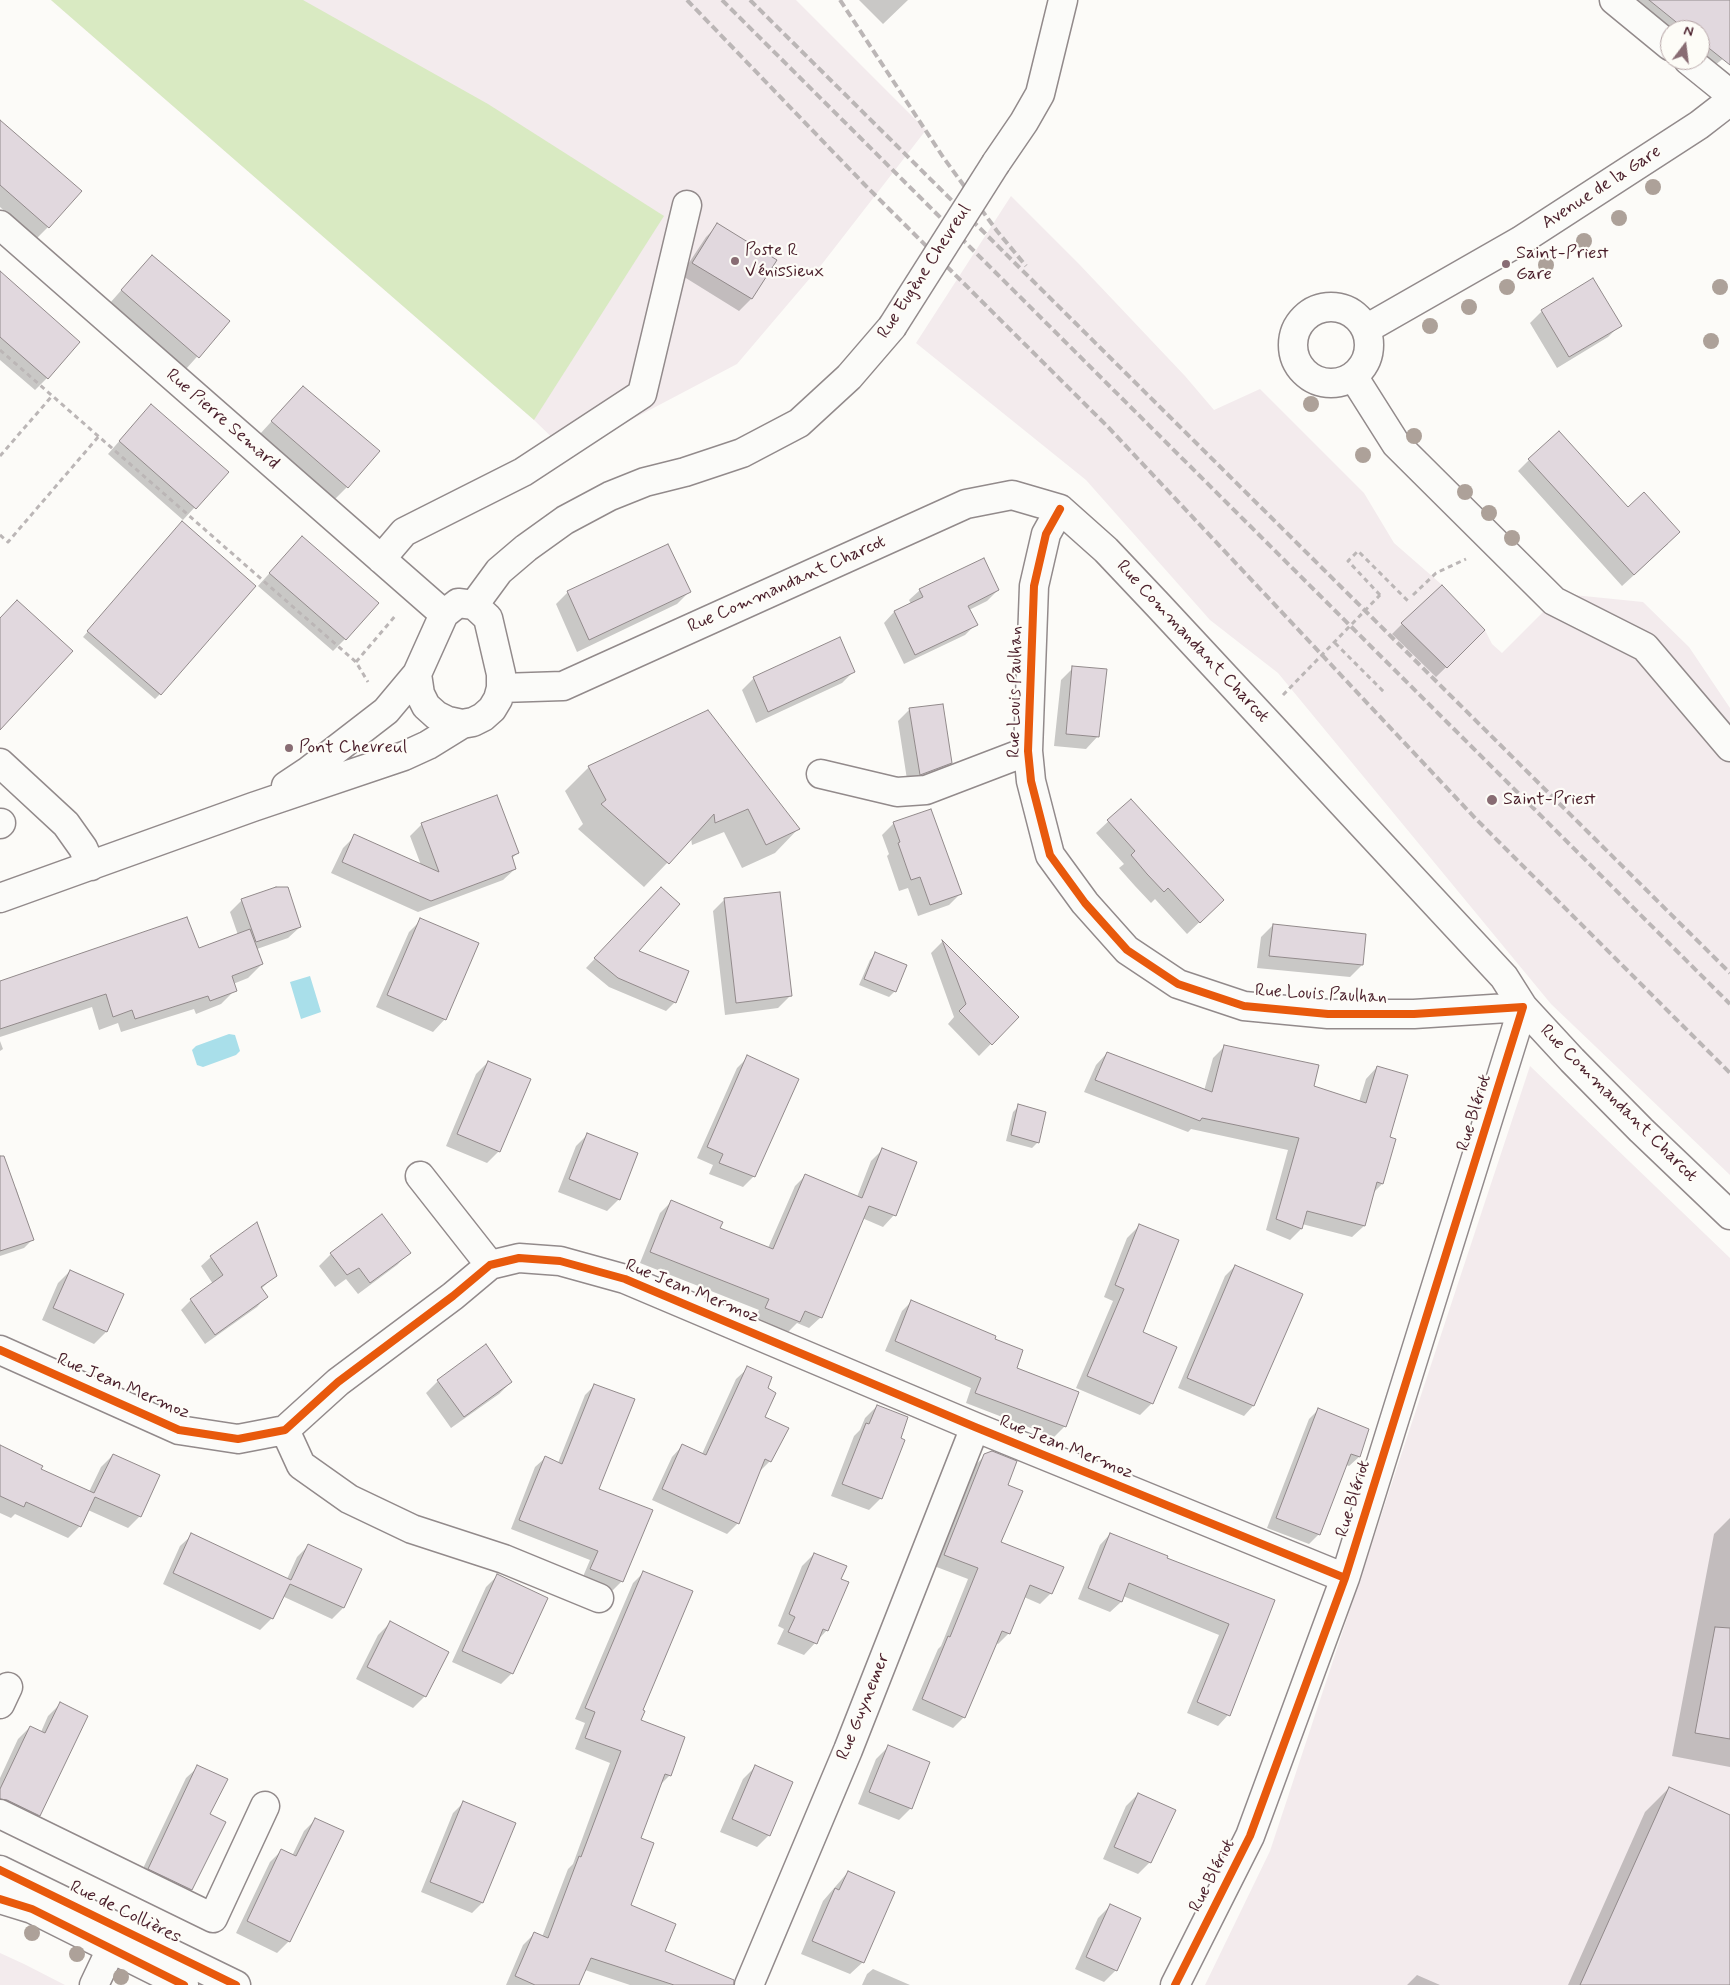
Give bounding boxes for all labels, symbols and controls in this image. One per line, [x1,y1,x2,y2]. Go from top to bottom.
north arrow [1660,20,1710,70]
text: N [1682,22,1695,41]
street label: Avenue de la Gare [1538,141,1666,235]
street label: Rue Eugène Chevreul [874,201,976,343]
place label: Poste R Vénissieux [745,240,824,282]
place label: Saint-Priest Gare [1516,243,1609,286]
marker: Poste R Vénissieux [729,255,741,267]
marker: Saint-Priest Gare [1500,258,1512,270]
street label: Rue Pierre Semard [161,365,283,475]
street label: Rue Commandant Charcot [685,532,889,638]
street label: Rue Commandant Charcot [1111,556,1273,728]
street label: Rue Louis Paulhan [1004,626,1028,758]
place label: Pont Chevreul [299,737,407,759]
marker: Pont Chevreul [283,742,295,754]
place label: Saint-Priest [1503,789,1596,811]
marker: Saint-Priest [1485,793,1499,807]
street label: Rue Louis Paulhan [1254,981,1388,1009]
street label: Rue Commandant Charcot [1535,1021,1701,1187]
street label: Rue Blériot [1453,1072,1497,1154]
street label: Rue Jean Mermoz [622,1255,762,1329]
street label: Rue Jean Mermoz [53,1349,193,1425]
street label: Rue Jean Mermoz [996,1411,1136,1485]
street label: Rue Blériot [1332,1458,1376,1540]
street label: Rue Guynemer [833,1650,895,1764]
street label: Rue Blériot [1185,1836,1241,1916]
street label: Rue de Collières [66,1877,184,1949]

